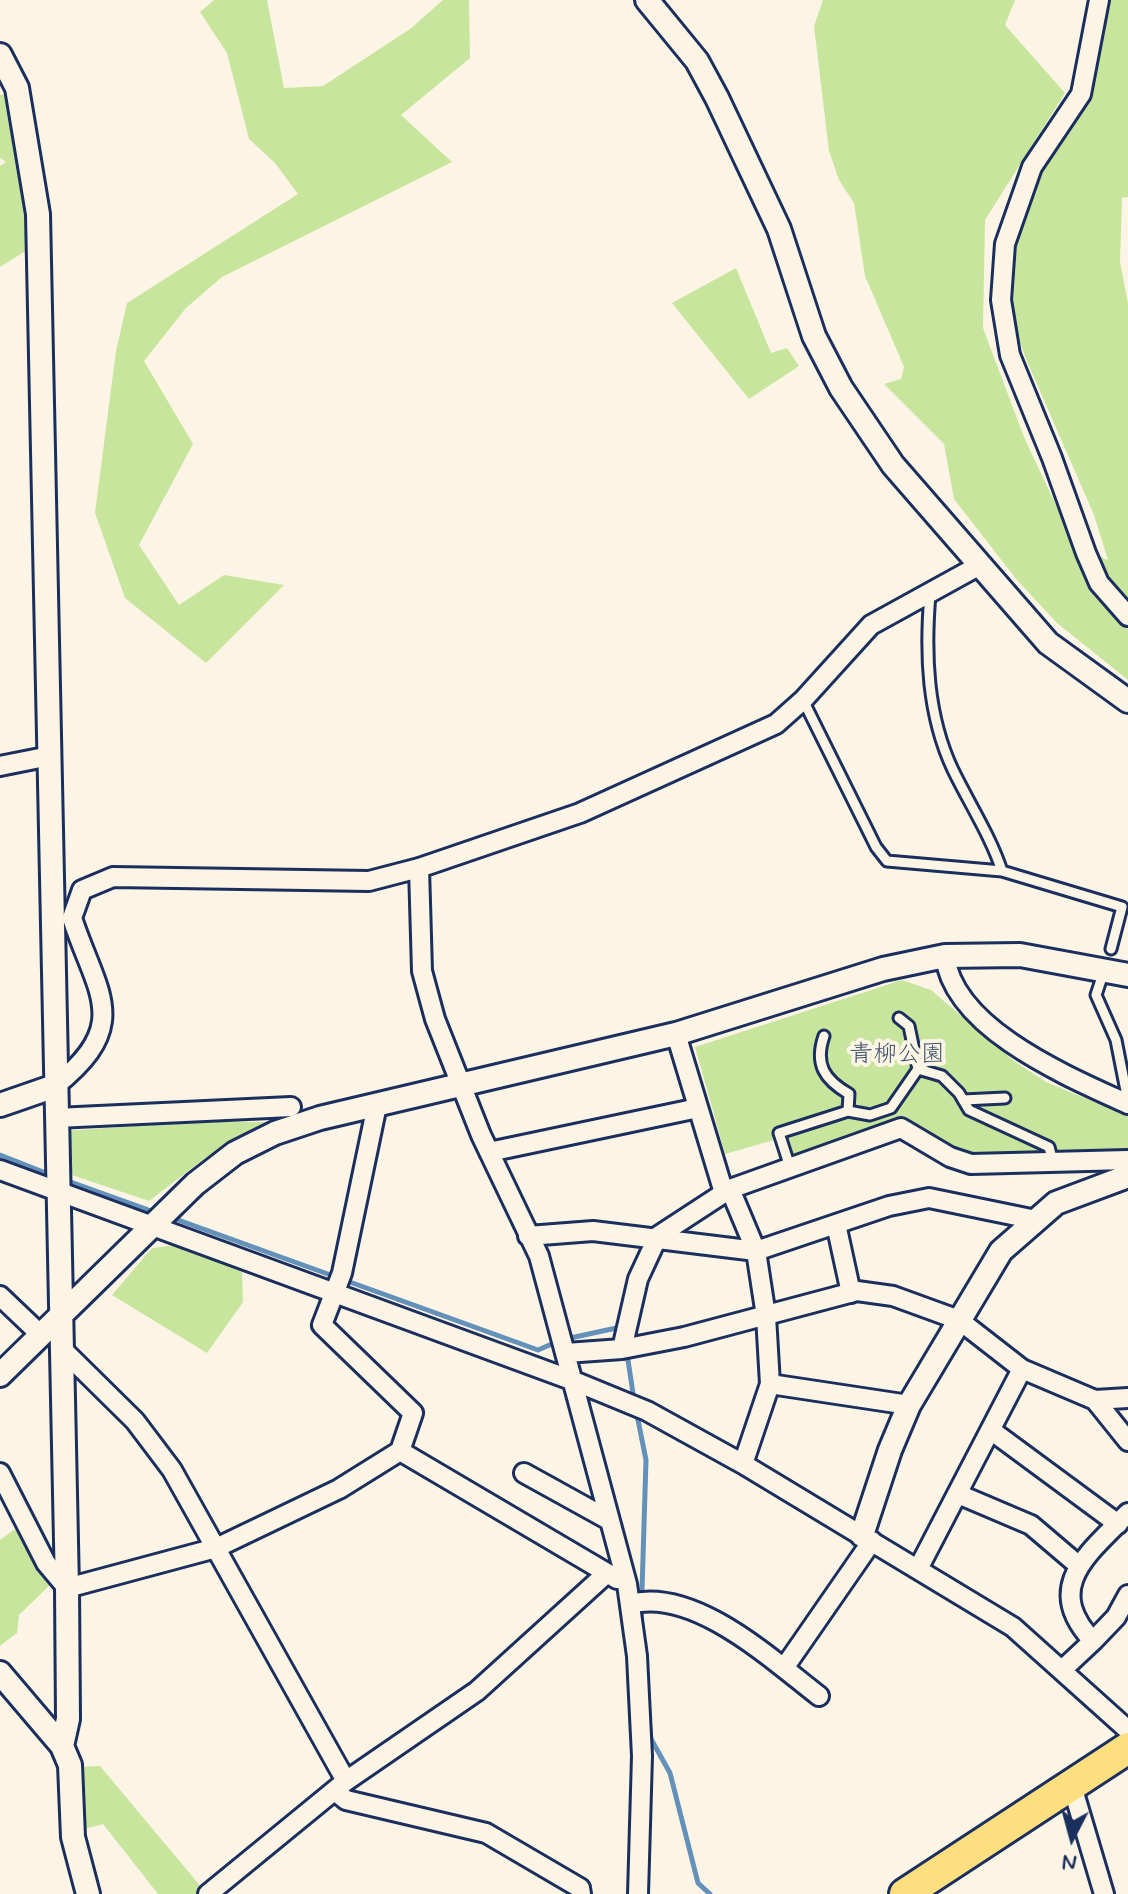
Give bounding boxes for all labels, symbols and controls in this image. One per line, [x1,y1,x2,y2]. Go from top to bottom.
park label: 青柳公園 [849,1042,945,1070]
north arrow [1032,1798,1112,1878]
text: N [1061,1847,1078,1877]

